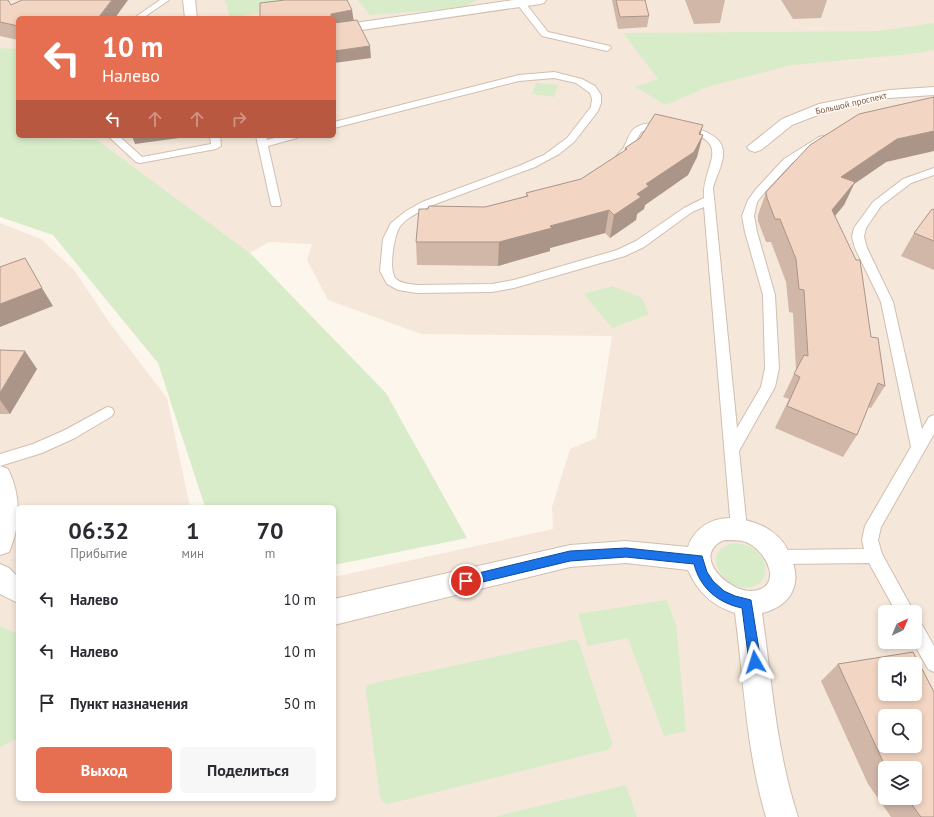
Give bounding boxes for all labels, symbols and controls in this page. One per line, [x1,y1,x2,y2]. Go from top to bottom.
text: 10 m [102,28,163,65]
icon: left [36,32,88,84]
text: Налево [102,64,160,87]
street label: Большой проспект [814,89,888,117]
icon: left [102,108,124,130]
icon: ahead [144,108,166,130]
icon: ahead [186,108,208,130]
icon: right [228,108,250,130]
text: 06:32 [68,515,129,546]
text: 1 [186,515,200,546]
text: 70 [256,515,284,546]
text: Прибытие [70,545,127,562]
text: мин [182,545,204,562]
text: m [265,545,275,562]
pin [449,564,483,598]
icon: arrive [455,570,477,592]
icon: left [36,588,58,610]
text: Налево [70,590,118,609]
text: 10 m [283,590,316,609]
north arrow [878,605,922,649]
map controls [878,605,922,805]
icon: left [36,640,58,662]
position arrow [734,641,776,683]
text: Налево [70,642,118,661]
text: 10 m [283,642,316,661]
button: sound [878,657,922,701]
icon: arrive [36,692,58,714]
text: Пункт назначения [70,694,188,713]
text: 50 m [283,694,316,713]
button: search [878,709,922,753]
button: Выход [36,747,172,793]
button: Поделиться [180,747,316,793]
button: layers [878,761,922,805]

